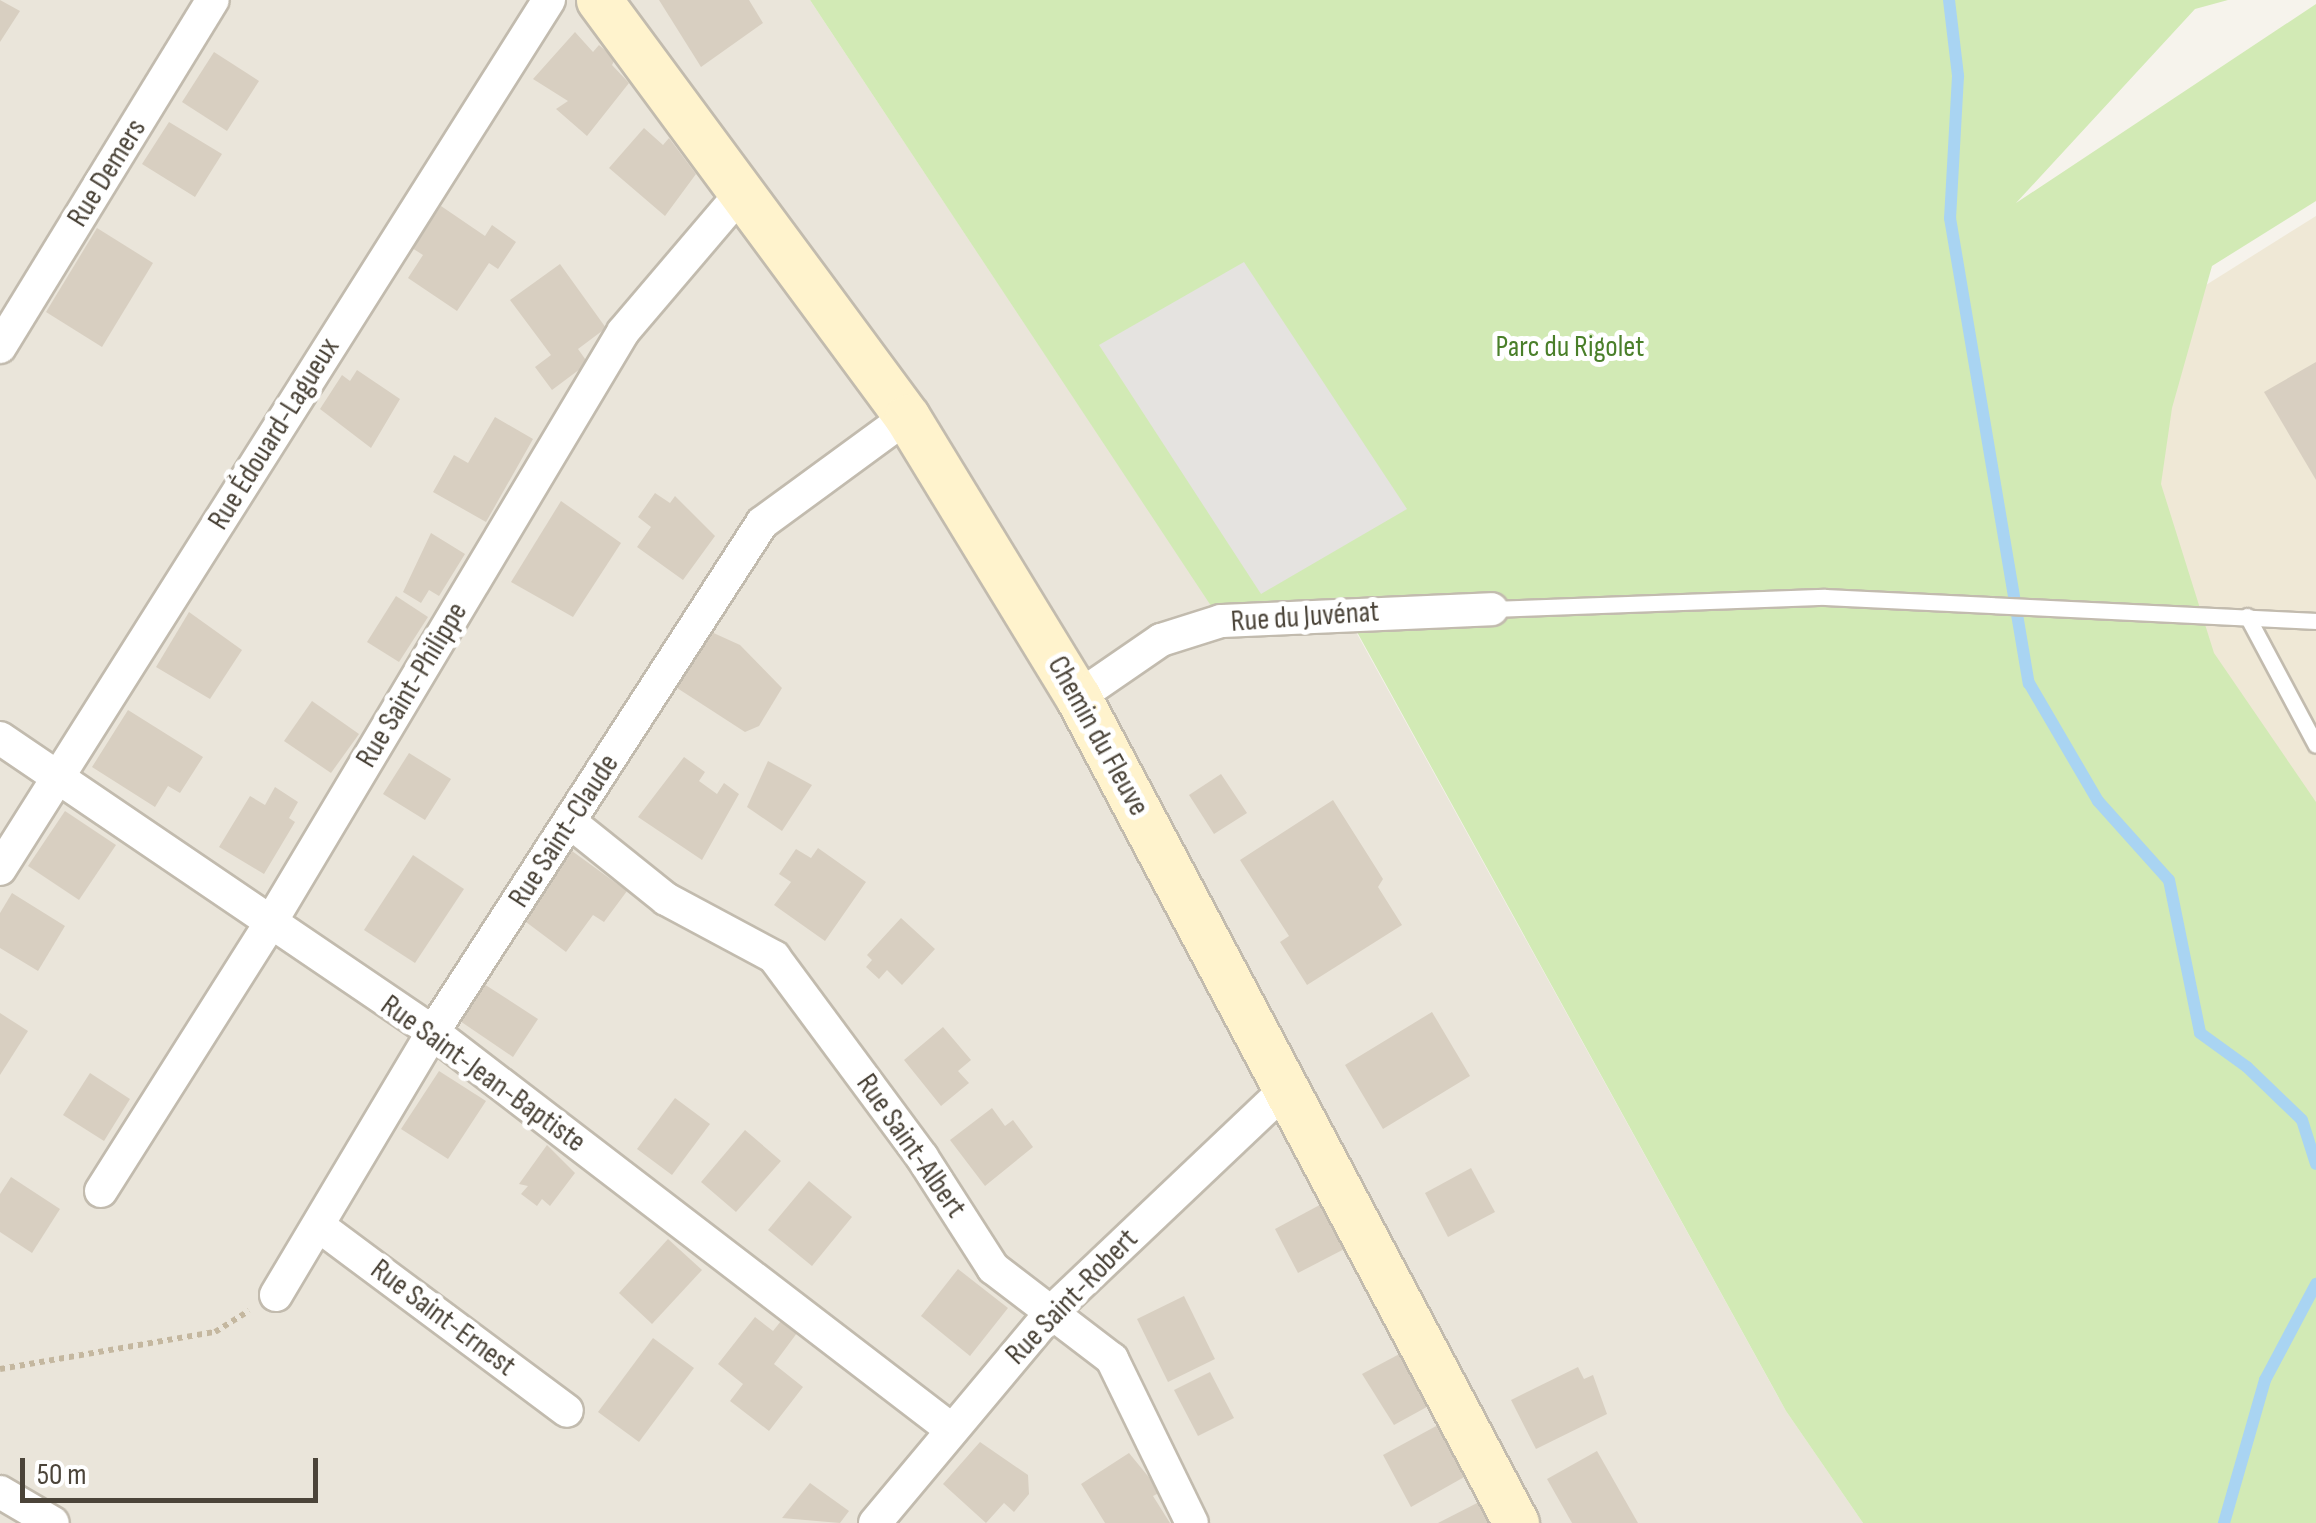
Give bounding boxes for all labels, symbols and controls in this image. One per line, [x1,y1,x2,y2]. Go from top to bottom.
street label: Rue Demers [60,112,154,234]
park label: Parc du Rigolet [1496,329,1644,365]
street label: Rue Édouard-Lagueux [201,332,347,536]
street label: Rue du Juvénat [1230,594,1380,640]
street label: Rue Saint-Philippe [349,596,475,774]
street label: Chemin du Fleuve [1039,650,1157,822]
street label: Rue Saint-Claude [501,748,627,914]
street label: Rue Saint-Jean-Baptiste [374,988,592,1160]
street label: Rue Saint-Albert [848,1067,974,1225]
street label: Rue Saint-Robert [998,1222,1146,1372]
street label: Rue Saint-Ernest [363,1252,523,1384]
scale bar [25,1438,322,1500]
text: 50 m [37,1457,86,1493]

